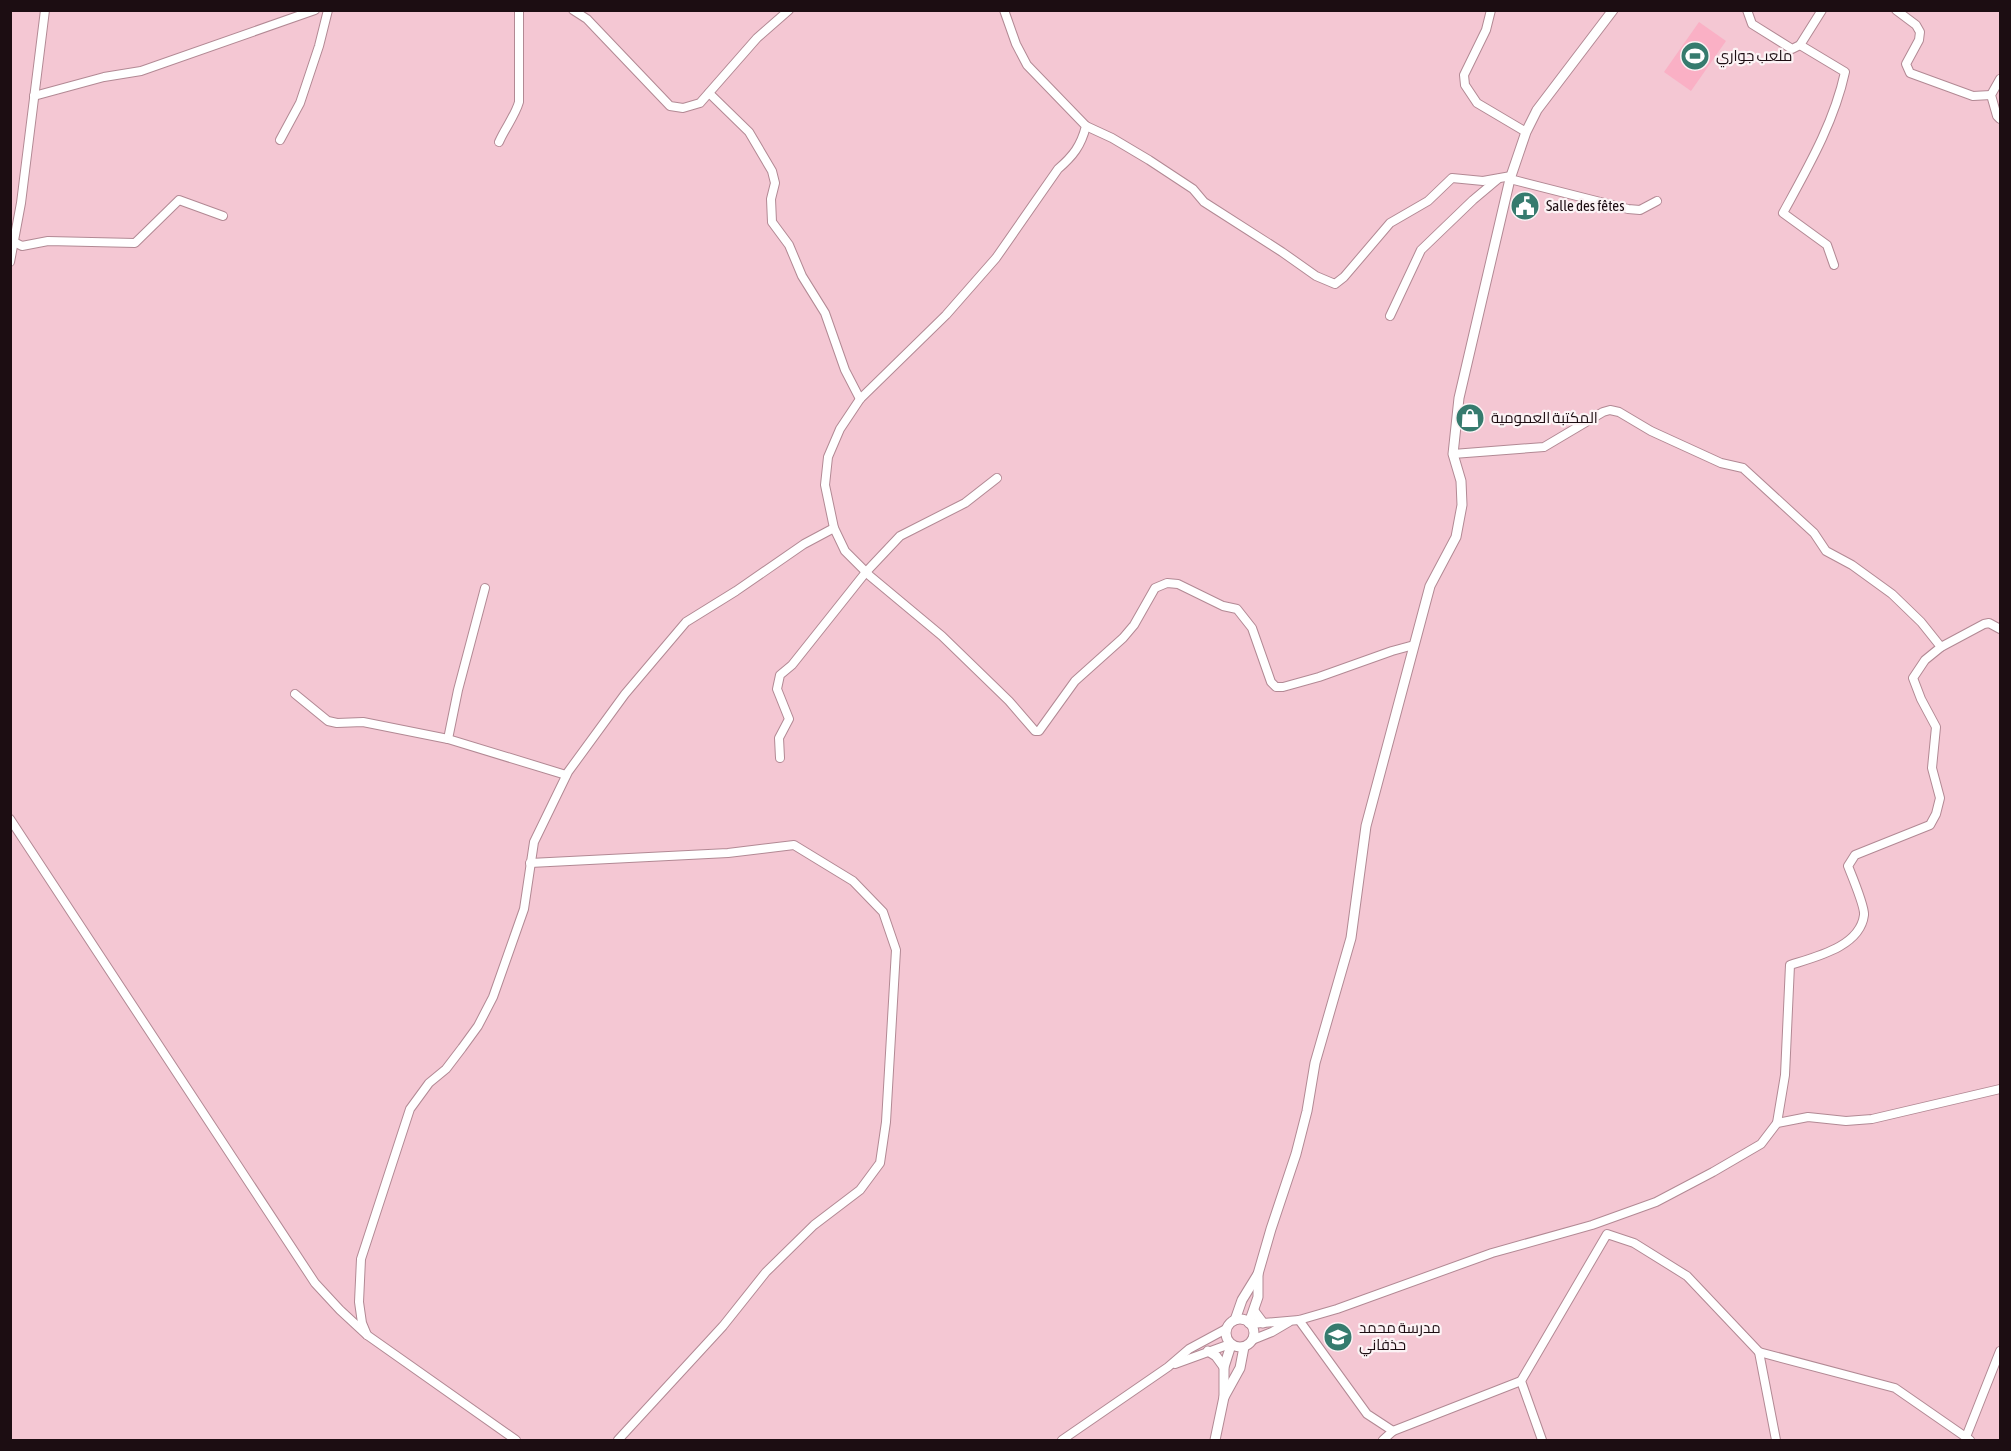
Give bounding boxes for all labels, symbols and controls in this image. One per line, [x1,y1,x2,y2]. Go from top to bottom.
sports icon: ملعب جواري [1679,40,1711,72]
place label: ملعب جواري [1716,47,1793,68]
public building icon: Salle des fêtes [1509,190,1541,222]
place label: Salle des fêtes [1546,197,1624,214]
shop icon: المكتبة العمومية [1454,402,1486,434]
place label: المكتبة العمومية [1491,409,1598,427]
place label: مدرسة محمد حذفاني [1359,1319,1441,1357]
school or university icon: مدرسة محمد حذفاني [1322,1321,1354,1353]

